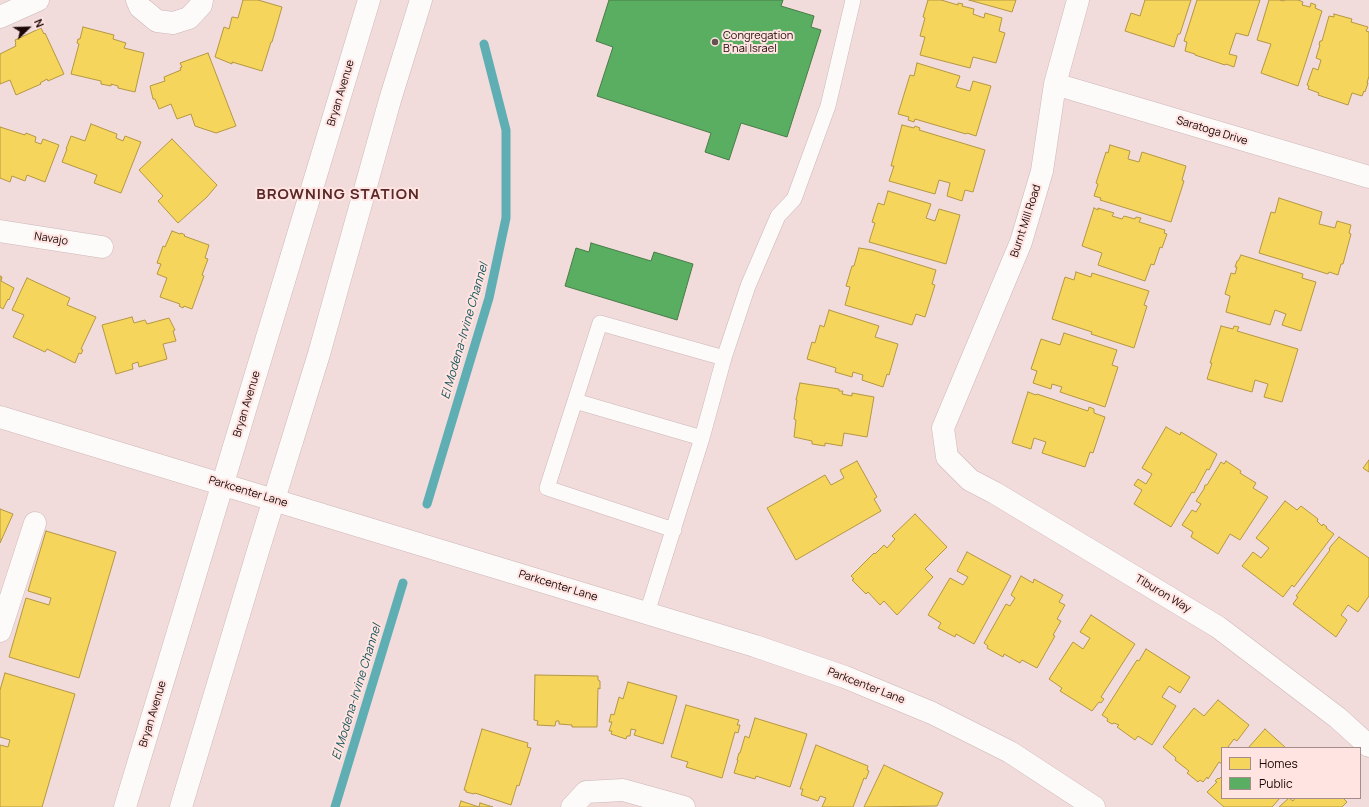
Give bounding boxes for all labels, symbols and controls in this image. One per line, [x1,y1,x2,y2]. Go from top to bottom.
north arrow [8,8,48,48]
text: N [31,17,48,30]
place label: Congregation B'nai Israel [723,29,793,55]
marker: Congregation B'nai Israel [710,37,720,47]
street label: Bryan Avenue [325,58,357,128]
street label: Saratoga Drive [1175,114,1249,148]
street label: Burnt Mill Road [1008,183,1044,259]
district label: BROWNING STATION [256,186,420,204]
street label: Navajo [33,230,69,248]
water label: El Modena-Irvine Channel [439,261,491,401]
street label: Bryan Avenue [231,369,263,439]
street label: Parkcenter Lane [207,474,289,510]
street label: Parkcenter Lane [517,568,599,604]
street label: Tiburon Way [1133,572,1193,616]
water label: El Modena-Irvine Channel [330,623,384,761]
street label: Parkcenter Lane [825,665,907,707]
street label: Bryan Avenue [137,679,169,749]
legend [1221,747,1361,799]
text: Homes [1259,755,1298,772]
text: Public [1259,775,1293,792]

